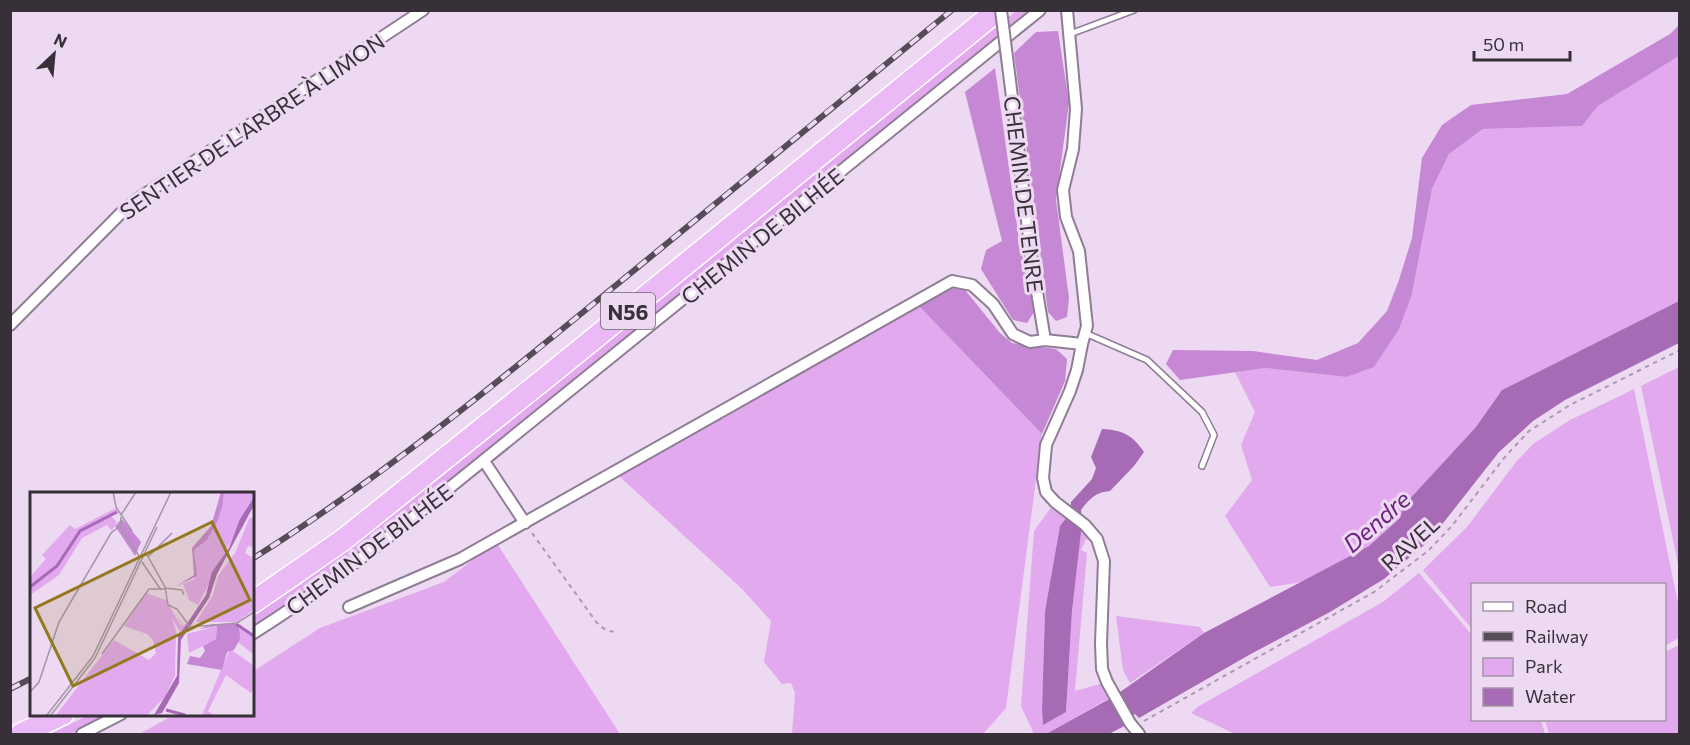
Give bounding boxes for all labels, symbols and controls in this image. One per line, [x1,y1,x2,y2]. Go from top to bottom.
north arrow [24,24,84,84]
scale bar [1474,24,1570,62]
street label: SENTIER DE L'ARBRE À LIMON [114,27,390,225]
text: N [51,29,70,51]
text: 50 m [1483,33,1524,55]
street label: CHEMIN DE TENRE [999,94,1049,294]
street label: CHEMIN DE BILHÉE [675,162,849,310]
road number: N56 [601,293,655,329]
street label: CHEMIN DE BILHÉE [280,478,458,620]
water label: Dendre [1336,484,1416,558]
inset map [30,492,254,715]
street label: RAVEL [1375,510,1445,576]
legend [1471,583,1666,721]
text: Road [1525,595,1567,617]
text: Railway [1525,625,1588,647]
text: Park [1525,655,1563,677]
text: Water [1525,685,1576,707]

